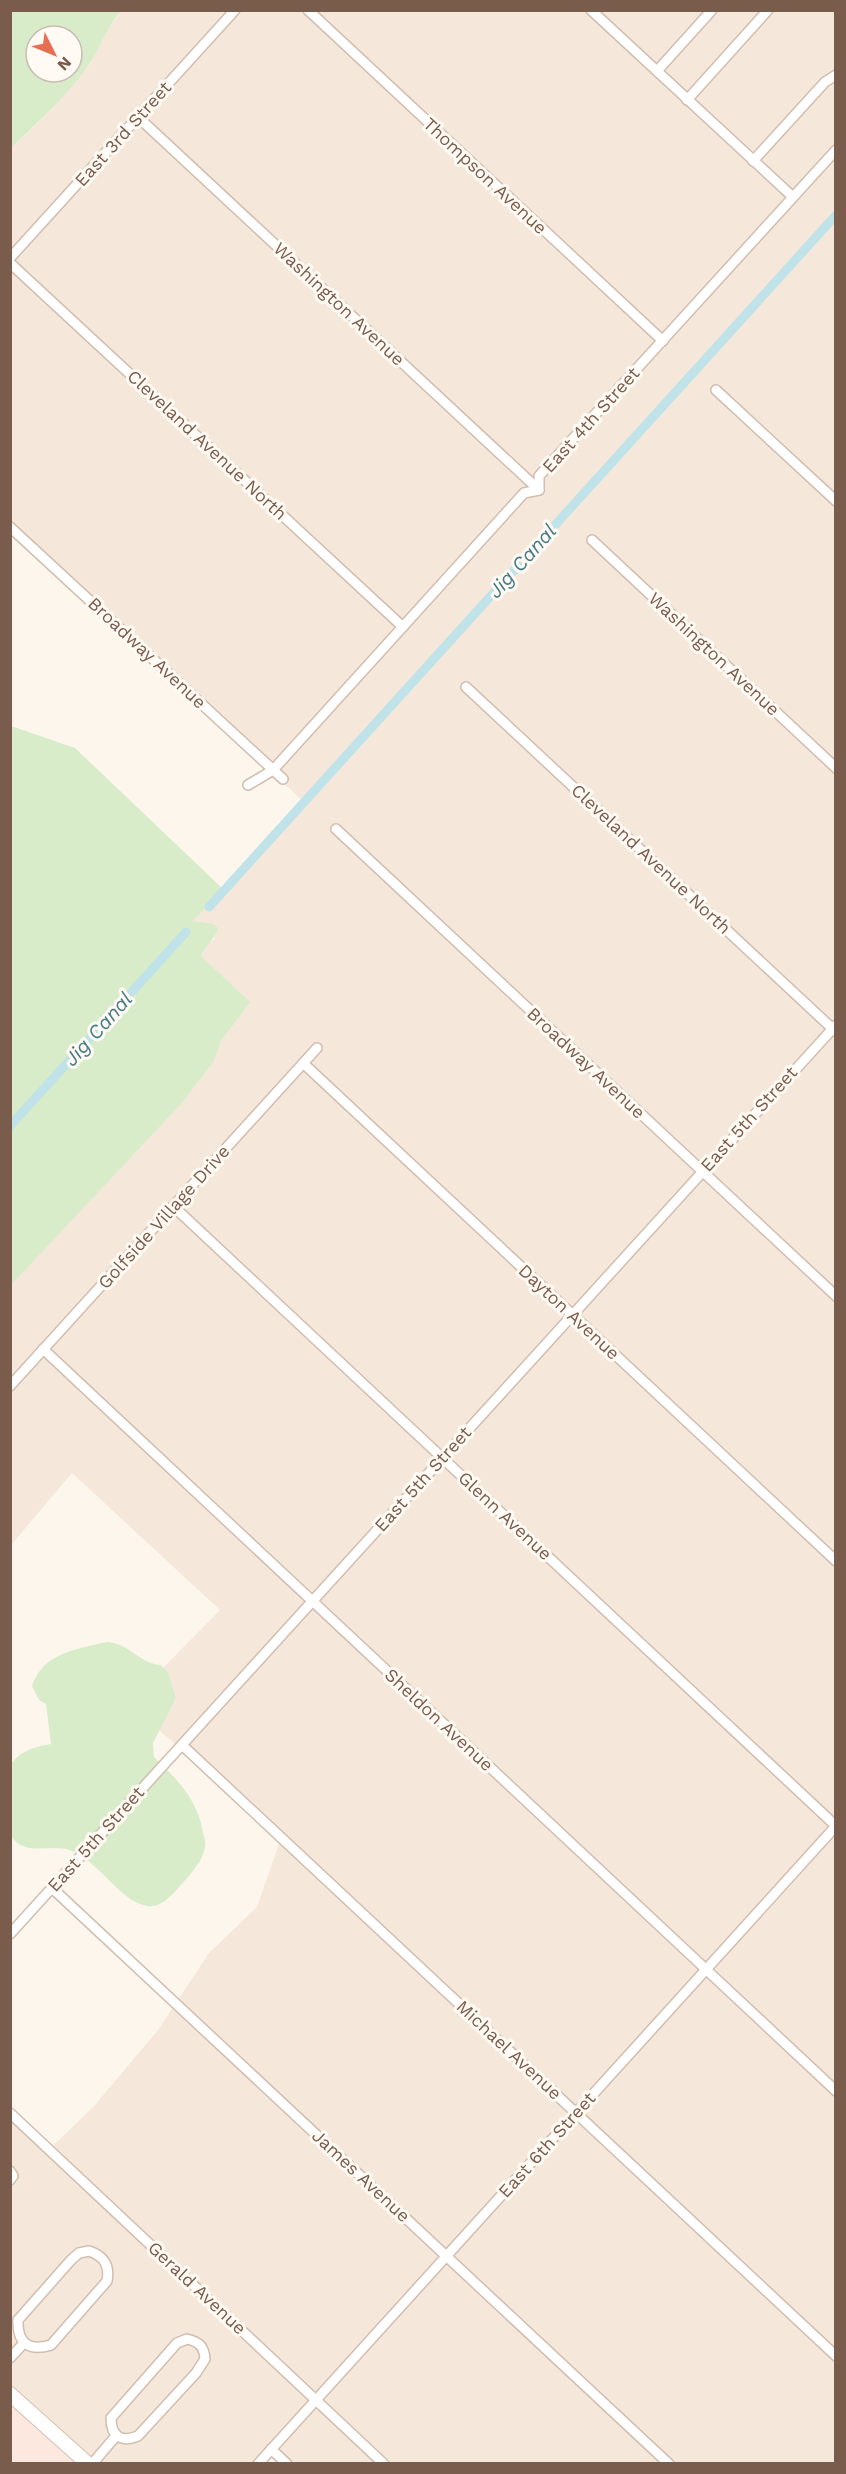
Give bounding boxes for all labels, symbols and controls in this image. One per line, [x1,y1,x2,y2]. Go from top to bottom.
north arrow [24,24,84,84]
text: N [54,53,76,75]
street label: East 3rd Street [70,77,176,190]
street label: Thompson Avenue [419,113,552,238]
street label: Washington Avenue [269,237,409,370]
street label: East 4th Street [538,362,644,477]
street label: Cleveland Avenue North [123,365,291,524]
water label: Jig Canal [483,519,561,603]
street label: Washington Avenue [644,587,784,720]
street label: Broadway Avenue [84,593,211,713]
street label: Cleveland Avenue North [567,779,735,938]
water label: Jig Canal [59,987,137,1071]
street label: Broadway Avenue [523,1003,650,1123]
street label: East 5th Street [696,1061,802,1176]
street label: Golfside Village Drive [93,1140,234,1293]
street label: Dayton Avenue [514,1259,624,1364]
street label: East 5th Street [370,1421,476,1536]
street label: Glenn Avenue [454,1467,556,1564]
street label: Sheldon Avenue [381,1664,498,1775]
street label: East 5th Street [43,1781,149,1896]
street label: Michael Avenue [452,1996,566,2104]
street label: East 6th Street [494,2087,600,2202]
street label: James Avenue [308,2125,415,2226]
street label: Gerald Avenue [144,2237,251,2338]

